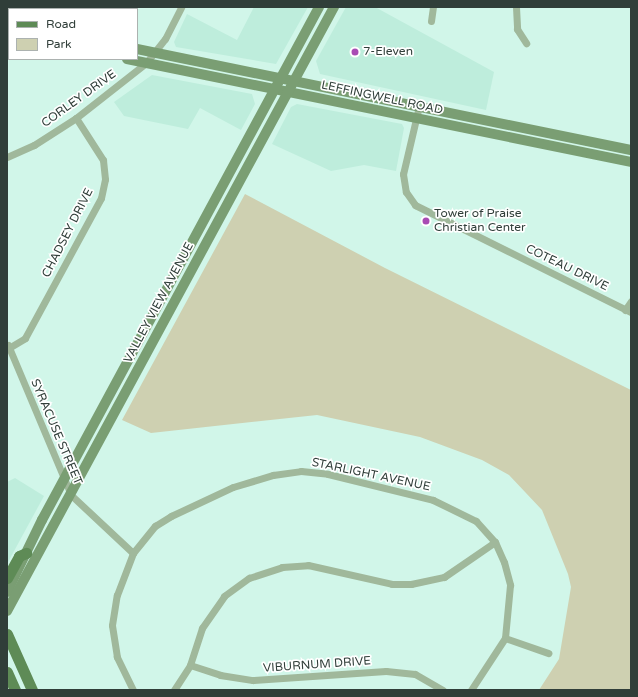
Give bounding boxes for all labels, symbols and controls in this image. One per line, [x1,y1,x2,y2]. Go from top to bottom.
legend [8,8,138,60]
text: Road [46,17,76,31]
text: Park [46,37,72,51]
place label: 7-Eleven [363,45,413,59]
marker: 7-Eleven [350,47,360,57]
street label: CORLEY DRIVE [39,67,119,131]
street label: LEFFINGWELL ROAD [320,78,444,118]
street label: CHADSEY DRIVE [39,186,97,280]
place label: Tower of Praise Christian Center [434,207,526,235]
marker: Tower of Praise Christian Center [421,216,431,226]
street label: VALLEY VIEW AVENUE [121,240,197,366]
street label: COTEAU DRIVE [523,242,611,294]
street label: SYRACUSE STREET [27,377,85,487]
street label: STARLIGHT AVENUE [310,455,432,495]
street label: VIBURNUM DRIVE [263,654,371,676]

